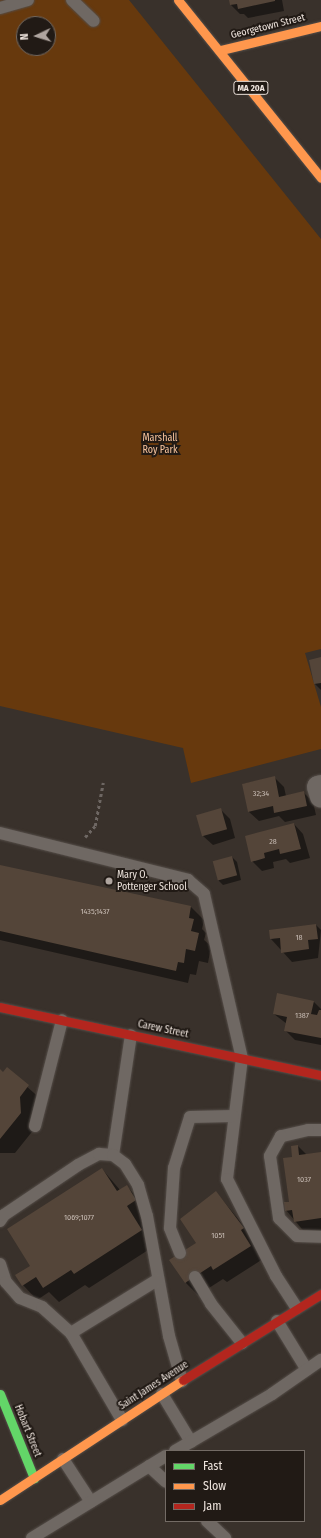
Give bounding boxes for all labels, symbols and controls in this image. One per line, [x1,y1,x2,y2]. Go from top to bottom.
street label: Georgetown Street [230,12,306,42]
north arrow [16,16,56,56]
text: N [18,33,31,41]
road number: MA 20A [233,81,269,95]
park label: Marshall Roy Park [142,432,178,456]
house number: 32;34 [253,789,269,799]
house number: 28 [269,837,277,847]
place label: Mary O. Pottenger School [117,869,187,892]
marker: Mary O. Pottenger School [104,876,114,886]
house number: 1435;1437 [80,907,110,917]
house number: 18 [295,933,303,943]
house number: 1387 [295,1011,309,1021]
street label: Carew Street [137,1019,189,1041]
house number: 1037 [297,1175,311,1185]
house number: 1069;1077 [64,1213,94,1223]
house number: 1051 [211,1231,225,1241]
street label: Saint James Avenue [117,1359,191,1413]
street label: Hobart Street [11,1403,43,1459]
legend [165,1450,305,1522]
text: Fast [203,1459,222,1473]
text: Slow [203,1479,226,1493]
text: Jam [203,1499,221,1513]

